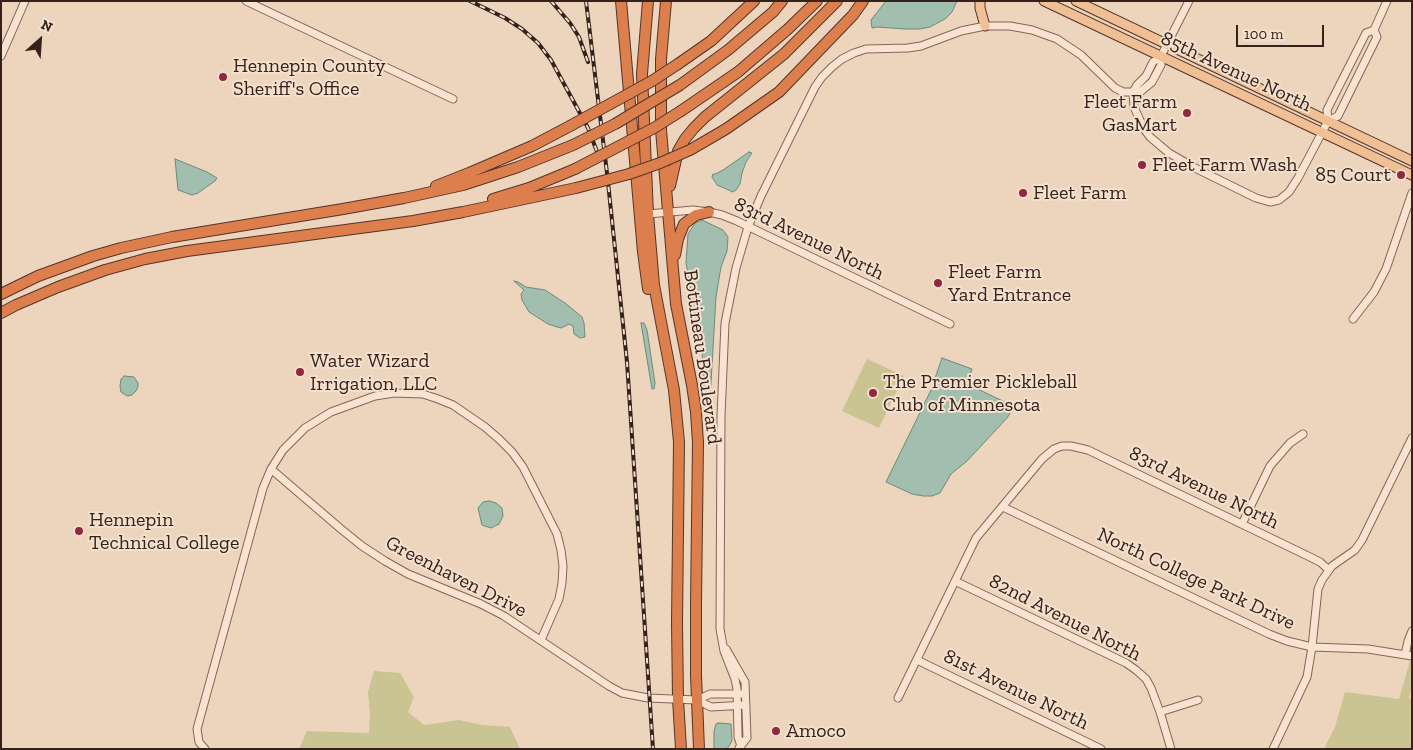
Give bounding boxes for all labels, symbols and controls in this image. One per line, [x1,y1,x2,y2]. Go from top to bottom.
north arrow [15,15,65,65]
scale bar [1238,15,1326,47]
text: N [38,16,55,36]
text: 100 m [1244,25,1283,43]
street label: 85th Avenue North [1157,27,1315,117]
place label: Hennepin County Sheriff's Office [233,54,385,101]
marker: Hennepin County Sheriff's Office [217,71,229,83]
place label: Fleet Farm GasMart [1084,90,1177,137]
marker: Fleet Farm GasMart [1181,107,1193,119]
place label: Fleet Farm Wash [1152,153,1297,177]
marker: Fleet Farm Wash [1136,159,1148,171]
place label: 85 Court [1315,163,1391,187]
marker: 85 Court [1395,169,1407,181]
place label: Fleet Farm [1033,181,1126,205]
marker: Fleet Farm [1017,187,1029,199]
street label: 83rd Avenue North [730,192,888,286]
place label: Fleet Farm Yard Entrance [948,260,1071,307]
street label: Bottineau Boulevard [678,268,726,446]
marker: Fleet Farm Yard Entrance [932,277,944,289]
place label: Water Wizard Irrigation, LLC [310,349,437,396]
marker: Water Wizard Irrigation, LLC [294,366,306,378]
place label: The Premier Pickleball Club of Minnesota [883,370,1077,417]
marker: The Premier Pickleball Club of Minnesota [867,387,879,399]
street label: 83rd Avenue North [1125,441,1283,535]
place label: Hennepin Technical College [89,508,239,555]
street label: North College Park Drive [1093,523,1299,635]
marker: Hennepin Technical College [73,525,85,537]
street label: Greenhaven Drive [381,531,531,623]
street label: 82nd Avenue North [985,569,1145,667]
street label: 81st Avenue North [939,644,1093,736]
place label: Amoco [786,719,846,743]
marker: Amoco [770,725,782,737]

